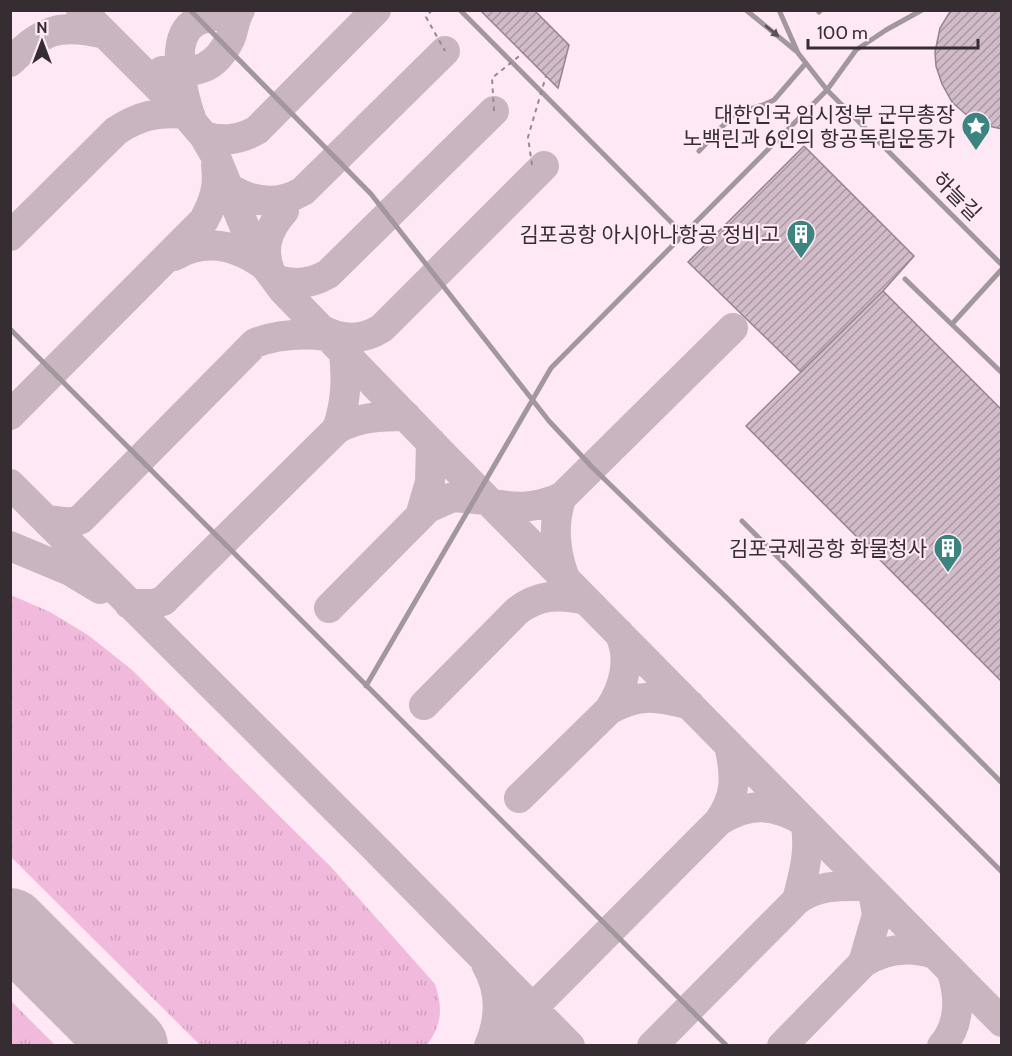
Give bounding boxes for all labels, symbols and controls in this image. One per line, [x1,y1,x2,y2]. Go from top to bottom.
north arrow [12,12,72,72]
scale bar [808,12,978,50]
text: N [36,18,48,37]
text: 100 m [817,22,868,44]
one-way arrow [764,25,780,38]
place label: 대한인국 임시정부 군무총장 노백린과 6인의 항공독립운동가 [682,102,955,151]
place icon: 대한인국 임시정부 군무총장 노백린과 6인의 항공독립운동가 [960,110,992,152]
street label: 하늘길 [928,167,986,225]
building icon: 김포공항 아시아나항공 정비고 [785,218,817,260]
place label: 김포공항 아시아나항공 정비고 [519,222,780,247]
building icon: 김포국제공항 화물청사 [932,532,964,574]
place label: 김포국제공항 화물청사 [729,536,927,561]

